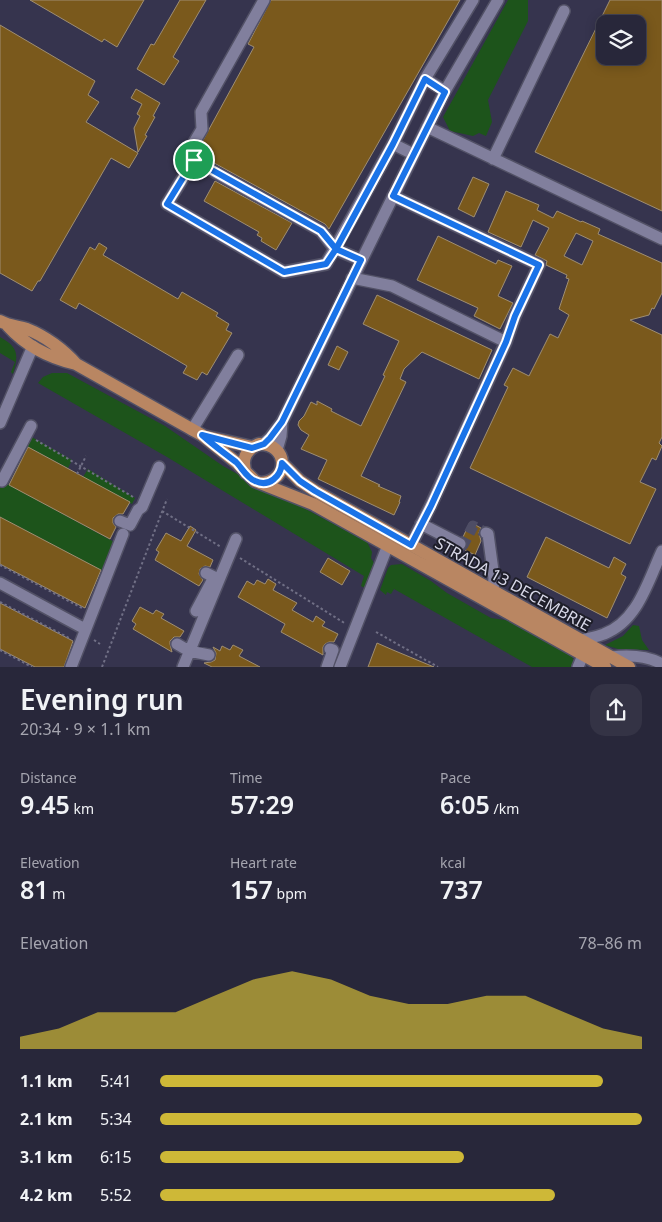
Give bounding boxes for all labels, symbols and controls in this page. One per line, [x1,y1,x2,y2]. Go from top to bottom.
map controls [596,15,646,65]
button: layers [596,15,646,65]
pin [173,139,215,181]
icon: arrive [180,146,208,174]
street label: STRADA 13 DECEMBRIE [431,532,595,636]
text: Evening run [20,680,184,718]
button: share [590,684,642,736]
text: 20:34 · 9 × 1.1 km [20,718,150,740]
text: Distance [20,768,77,787]
text: Time [230,768,262,787]
text: Pace [440,768,471,787]
text: 9.45 [20,787,70,821]
text: 57:29 [230,787,294,821]
text: 6:05 [440,787,490,821]
text: km [70,799,94,818]
text: /km [490,799,519,818]
text: Elevation [20,853,80,872]
text: Heart rate [230,853,297,872]
text: kcal [440,853,466,872]
text: 81 [20,872,49,906]
text: 157 [230,872,273,906]
text: 737 [440,872,483,906]
text: m [49,884,65,903]
text: bpm [273,884,307,903]
text: Elevation [20,932,88,954]
text: 78–86 m [578,932,642,954]
text: 1.1 km [20,1070,72,1092]
text: 5:41 [100,1070,132,1092]
text: 2.1 km [20,1108,72,1130]
text: 5:34 [100,1108,132,1130]
text: 3.1 km [20,1146,72,1168]
text: 6:15 [100,1146,132,1168]
text: 4.2 km [20,1184,72,1206]
text: 5:52 [100,1184,132,1206]

